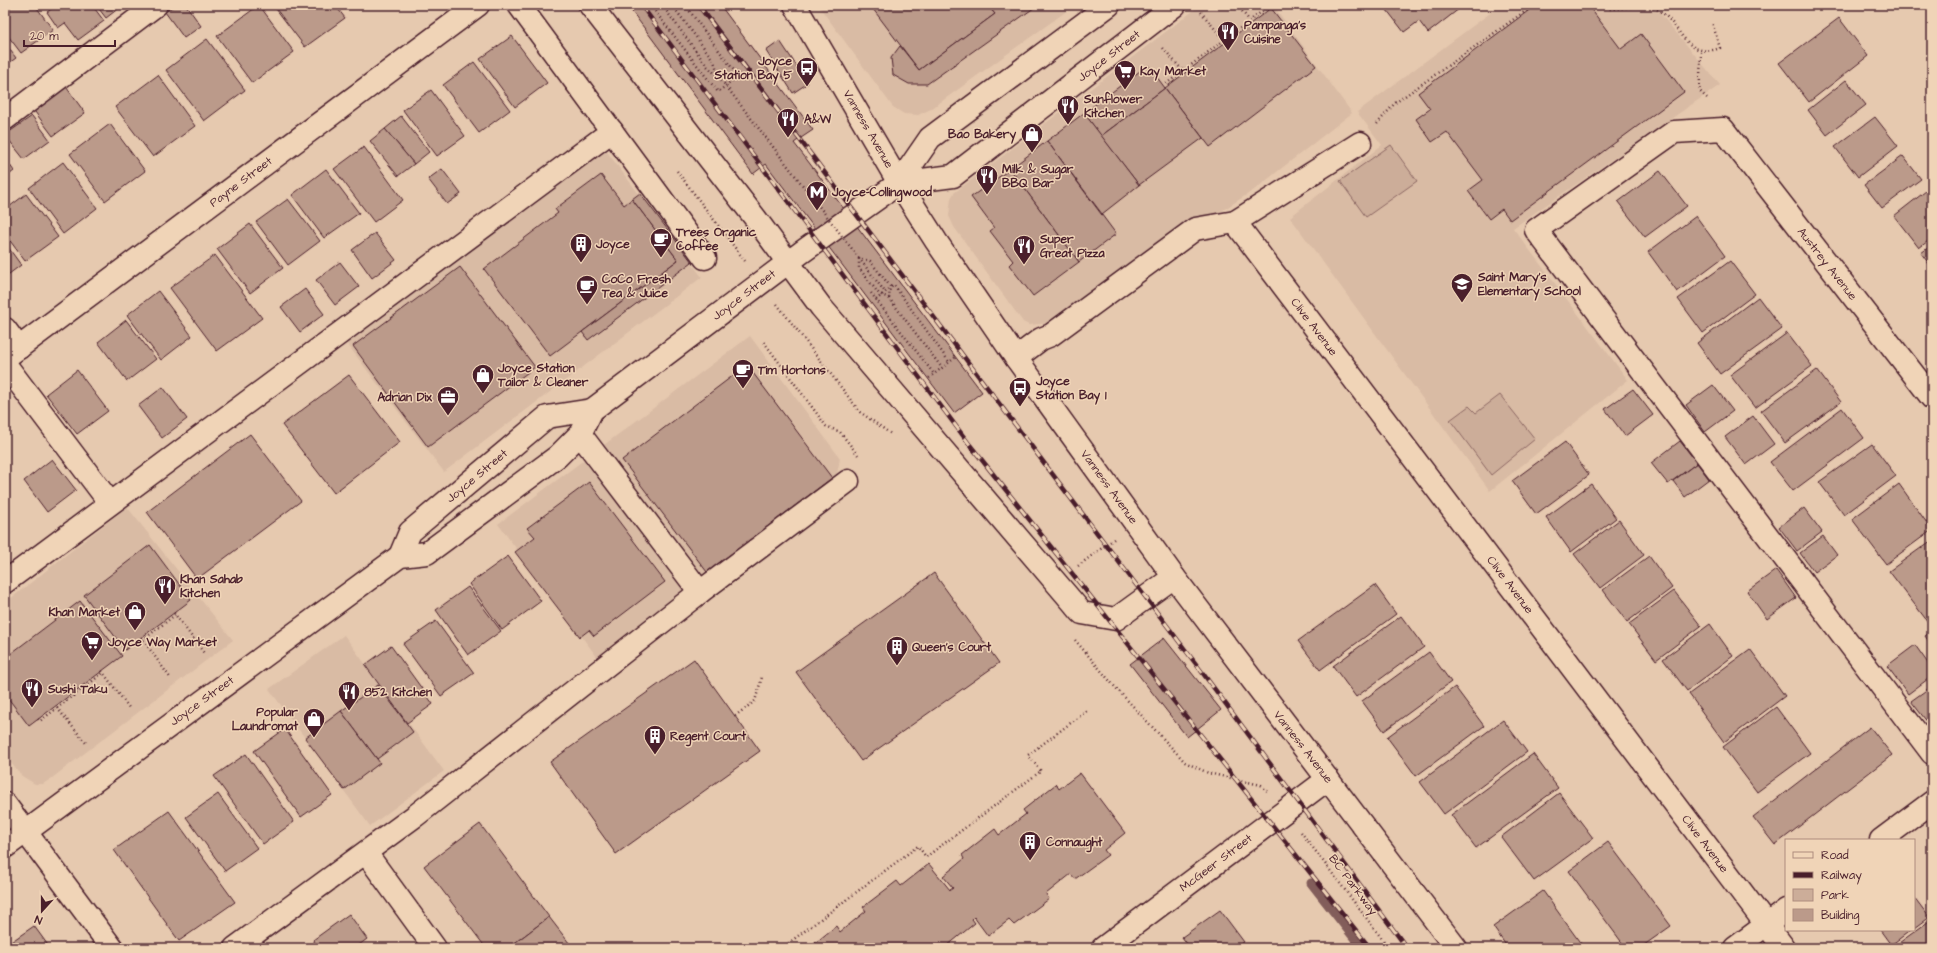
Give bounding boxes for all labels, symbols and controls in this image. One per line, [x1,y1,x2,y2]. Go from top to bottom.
place label: Pampanga's Cuisine [1244,17,1306,48]
restaurant icon: Pampanga's Cuisine [1215,19,1241,52]
scale bar [24,22,115,48]
street label: Joyce Street [1074,26,1145,87]
text: 20 m [30,28,59,45]
place label: Joyce Station Bay 5 [714,53,793,85]
bus stop icon: Joyce Station Bay 5 [794,55,820,88]
supermarket icon: Kay Market [1112,58,1138,91]
place label: Kay Market [1140,63,1206,81]
street label: Vanness Avenue [839,87,898,172]
place label: Sunflower Kitchen [1083,91,1143,122]
restaurant icon: Sunflower Kitchen [1055,93,1081,126]
restaurant icon: A&W [775,106,801,139]
place label: A&W [804,111,832,128]
shop icon: Bao Bakery [1019,121,1045,154]
place label: Bao Bakery [948,126,1016,144]
street label: Payne Street [206,153,277,212]
place label: Milk & Sugar BBQ Bar [1002,161,1074,192]
restaurant icon: Milk & Sugar BBQ Bar [974,163,1000,196]
metro station icon: Joyce–Collingwood [804,179,830,212]
place label: Joyce–Collingwood [831,184,933,203]
place label: Trees Organic Coffee [675,224,757,255]
street label: Austrey Avenue [1792,224,1861,305]
cafe icon: Trees Organic Coffee [648,226,674,259]
building icon: Joyce [568,231,594,264]
place label: Super Great Pizza [1039,231,1106,262]
restaurant icon: Super Great Pizza [1011,233,1037,266]
place label: Joyce [595,236,630,254]
street label: Joyce Street [709,265,780,325]
place label: Saint Mary's Elementary School [1477,269,1581,301]
place label: CoCo Fresh Tea & Juice [601,271,672,302]
school or university icon: Saint Mary's Elementary School [1449,271,1475,304]
cafe icon: CoCo Fresh Tea & Juice [574,273,600,306]
street label: Clive Avenue [1287,294,1342,360]
cafe icon: Tim Hortons [730,357,756,390]
place label: Joyce Station Tailor & Cleaner [497,360,589,391]
shop icon: Joyce Station Tailor & Cleaner [470,362,496,395]
place label: Tim Hortons [757,362,826,379]
place label: Joyce Station Bay 1 [1035,373,1107,405]
bus stop icon: Joyce Station Bay 1 [1007,375,1033,408]
office icon: Adrian Dix [435,384,461,417]
place label: Adrian Dix [378,389,432,406]
street label: Joyce Street [443,445,512,508]
street label: Vanness Avenue [1076,446,1142,528]
street label: Clive Avenue [1483,552,1538,618]
place label: Khan Sahab Kitchen [180,571,243,602]
restaurant icon: Khan Sahab Kitchen [152,573,178,606]
shop icon: Khan Market [122,599,148,632]
place label: Khan Market [49,604,120,621]
supermarket icon: Joyce Way Market [79,629,105,662]
place label: Joyce Way Market [107,634,217,652]
building icon: Queen's Court [884,634,910,667]
place label: Queen's Court [912,639,991,656]
street label: Joyce Street [166,672,238,731]
restaurant icon: Sushi Taku [19,676,45,709]
restaurant icon: 852 Kitchen [336,679,362,712]
place label: Sushi Taku [47,681,107,698]
place label: 852 Kitchen [364,684,432,701]
place label: Popular Laundromat [232,704,298,735]
shop icon: Popular Laundromat [301,706,327,739]
street label: Vanness Avenue [1269,707,1337,787]
building icon: Regent Court [642,723,668,756]
place label: Regent Court [670,728,746,747]
street label: Clive Avenue [1678,811,1733,877]
building icon: Connaught [1017,829,1043,862]
street label: McGeer Street [1176,830,1256,896]
place label: Connaught [1046,834,1103,853]
legend [1785,839,1915,931]
text: Road [1821,847,1849,864]
street label: BC Parkway [1324,851,1382,920]
text: Railway [1821,867,1862,885]
text: Park [1821,887,1849,904]
north arrow [22,891,62,931]
text: Building [1821,907,1859,925]
text: N [33,912,45,928]

